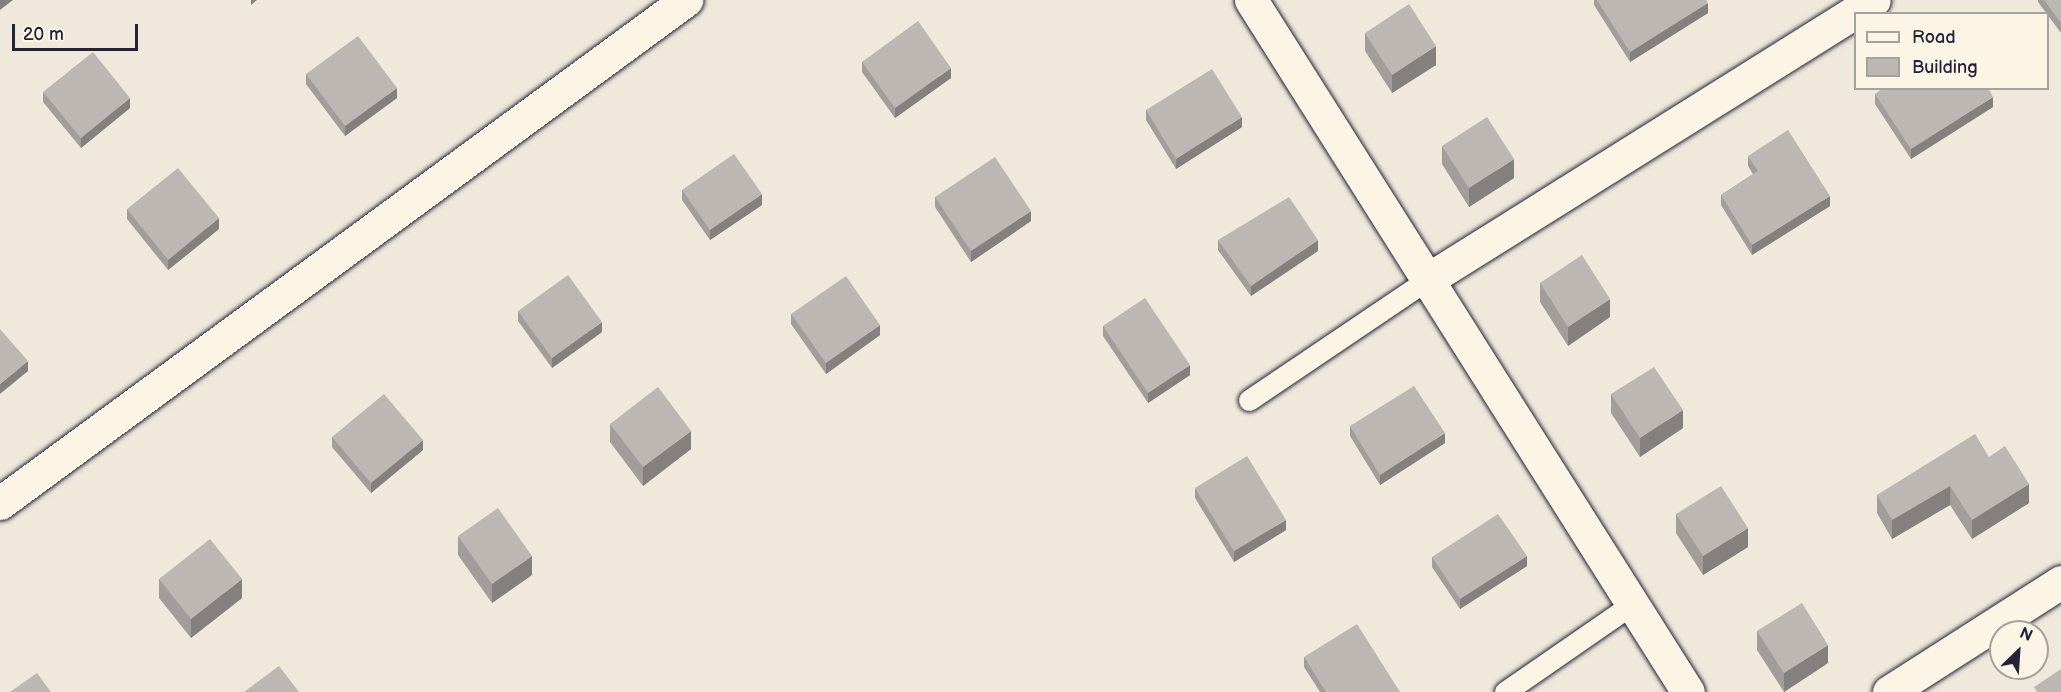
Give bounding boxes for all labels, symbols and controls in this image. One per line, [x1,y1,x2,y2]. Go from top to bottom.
scale bar [15,12,141,50]
legend [1854,12,2049,90]
text: 20 m [23,24,64,45]
text: Road [1912,27,1956,48]
text: Building [1912,57,1978,78]
north arrow [1989,620,2049,680]
text: N [2017,624,2035,646]

